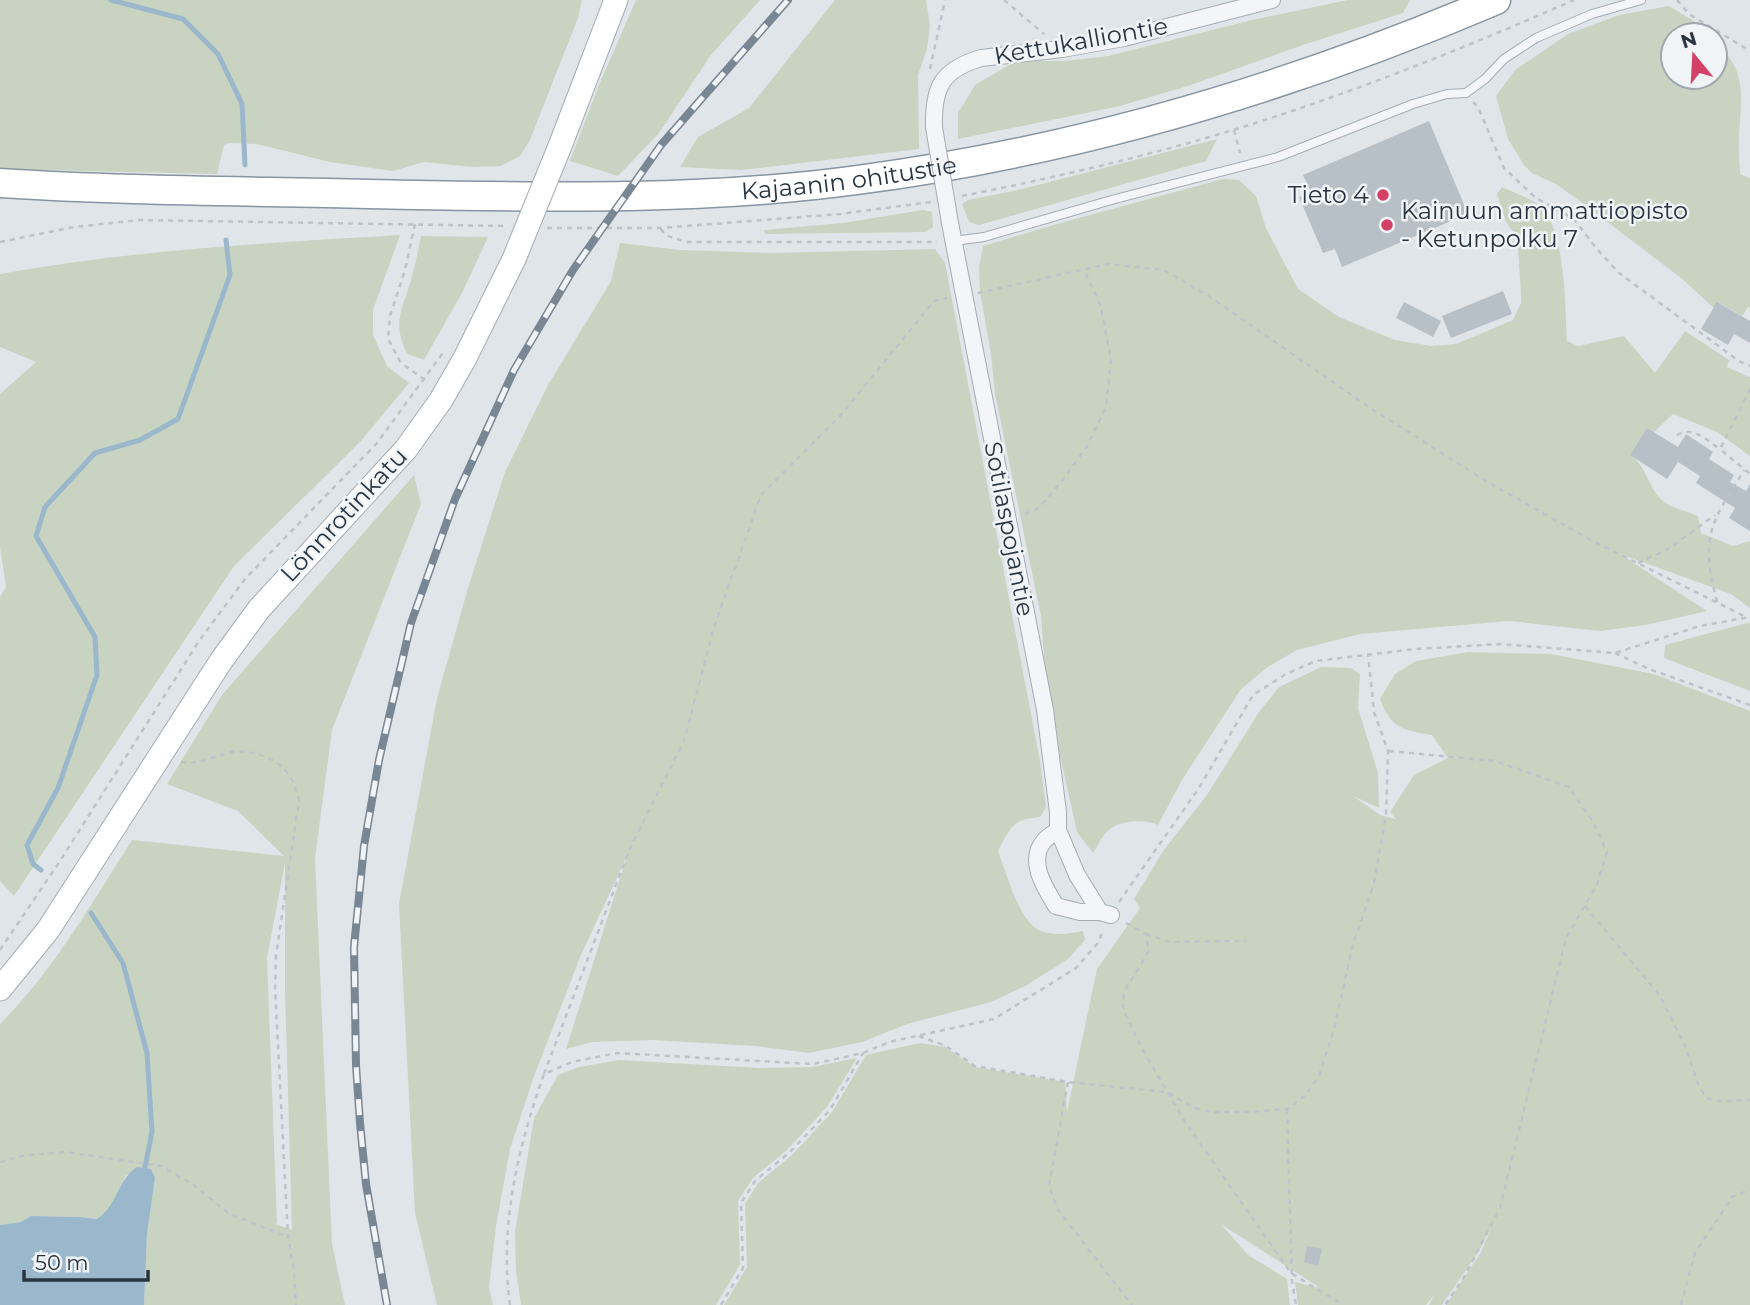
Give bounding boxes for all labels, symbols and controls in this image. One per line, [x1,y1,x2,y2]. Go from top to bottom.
street label: Kettukalliontie [992,11,1170,70]
north arrow [1659,21,1729,91]
text: N [1678,27,1700,54]
street label: Kajaanin ohitustie [740,150,959,205]
place label: Tieto 4 [1288,180,1369,209]
marker: Tieto 4 [1375,187,1391,203]
place label: Kainuun ammattiopisto - Ketunpolku 7 [1401,196,1688,253]
marker: Kainuun ammattiopisto - Ketunpolku 7 [1379,217,1395,233]
street label: Sotilaspojantie [978,439,1041,619]
street label: Lönnrotinkatu [274,442,413,588]
scale bar [24,1238,149,1282]
text: 50 m [35,1250,89,1275]

